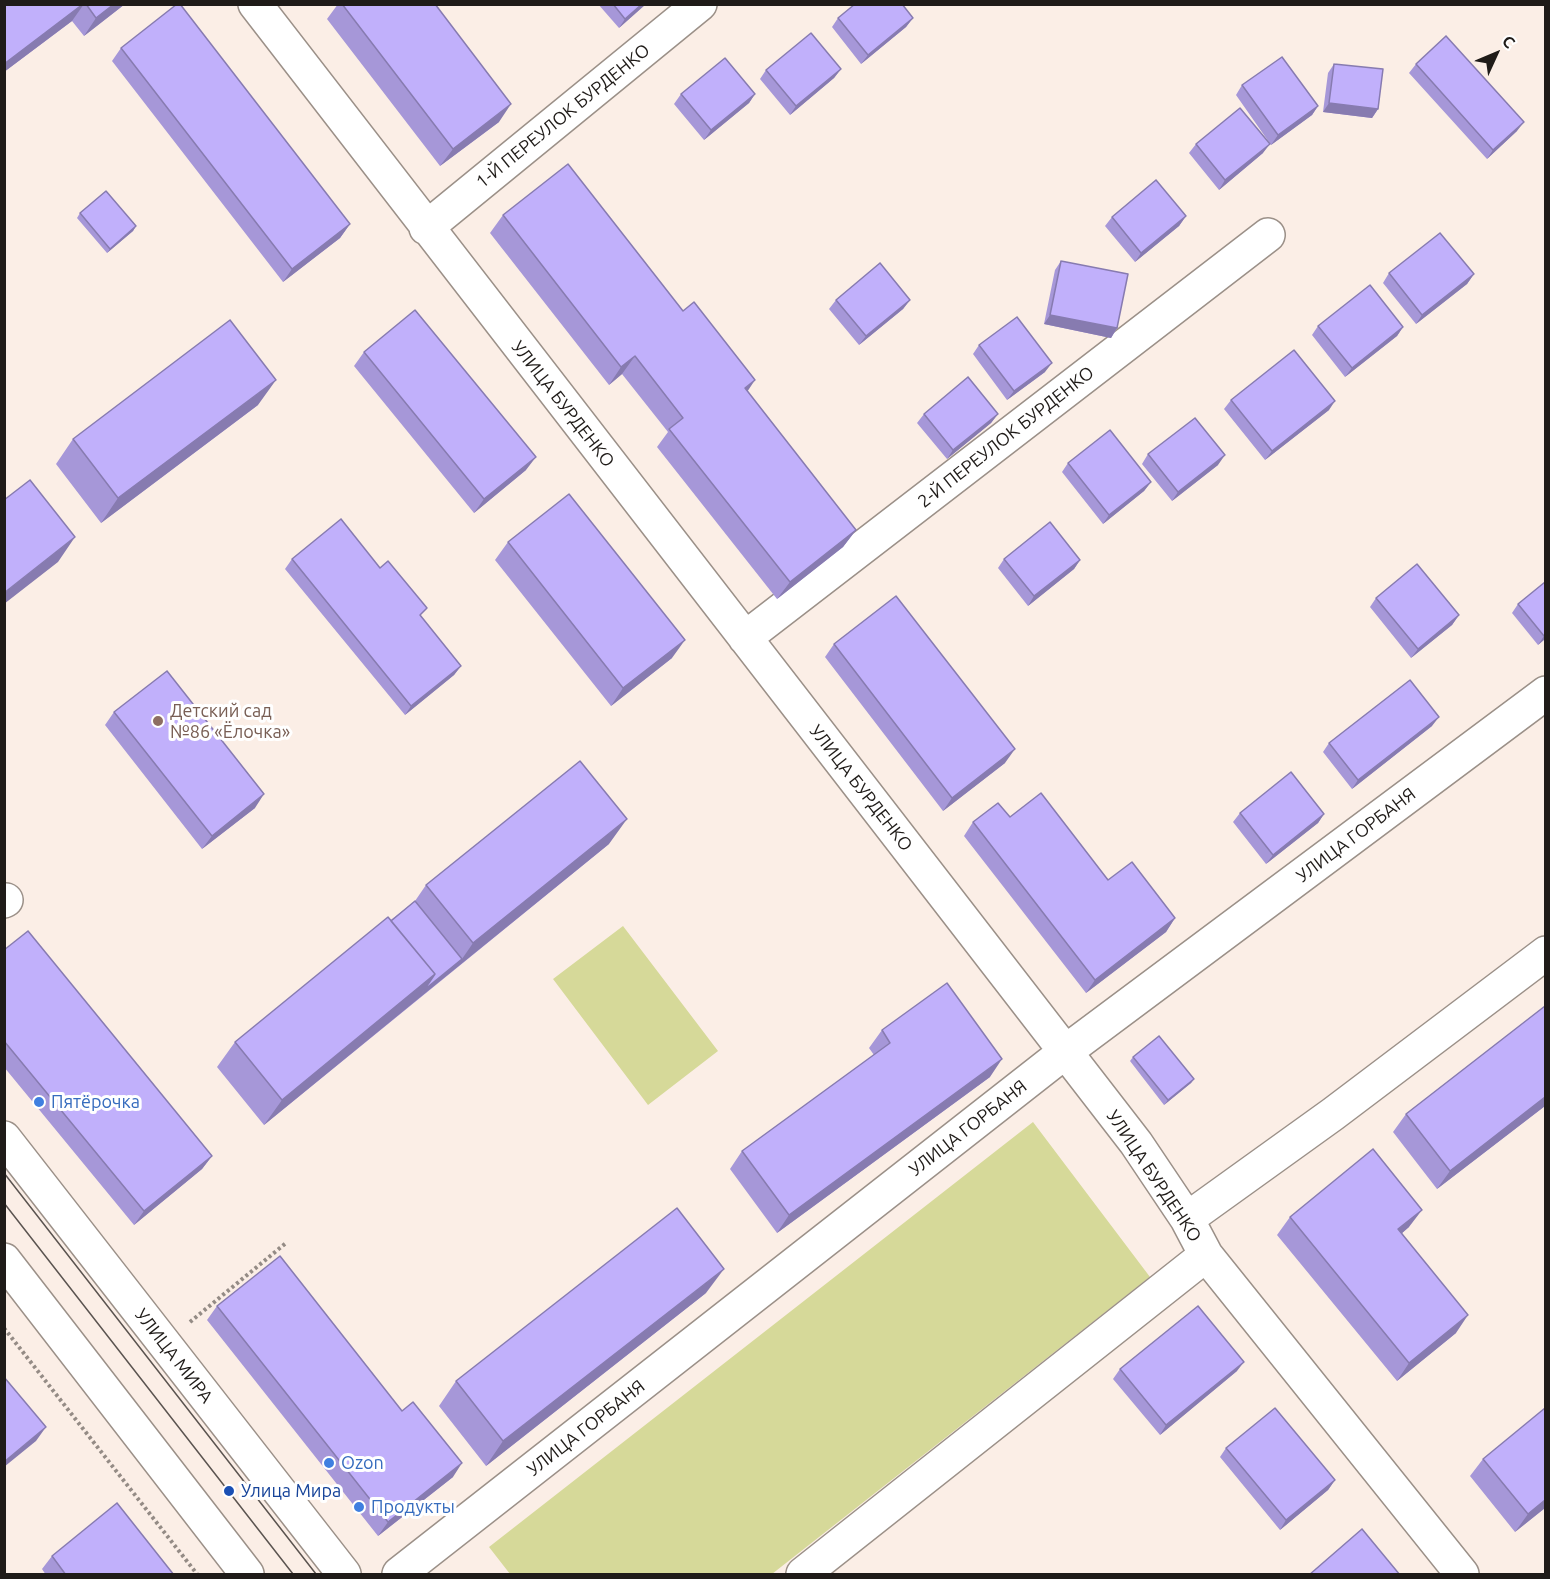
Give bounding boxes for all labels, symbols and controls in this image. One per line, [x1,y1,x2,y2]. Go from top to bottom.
north arrow [1466,24,1526,84]
text: С [1499,32,1519,51]
street label: 1-Й ПЕРЕУЛОК БУРДЕНКО [472,39,654,193]
street label: УЛИЦА БУРДЕНКО [507,337,619,471]
street label: 2-Й ПЕРЕУЛОК БУРДЕНКО [914,362,1098,512]
place label: Детский сад №86 «Ёлочка» [170,700,290,742]
marker: Детский сад №86 «Ёлочка» [151,714,165,728]
street label: УЛИЦА БУРДЕНКО [805,721,917,855]
street label: УЛИЦА ГОРБАНЯ [1292,783,1420,887]
street label: УЛИЦА ГОРБАНЯ [905,1075,1031,1181]
place label: Пятёрочка [51,1091,140,1113]
marker: Пятёрочка [32,1095,46,1109]
street label: УЛИЦА БУРДЕНКО [1102,1106,1206,1246]
street label: УЛИЦА МИРА [130,1305,218,1407]
street label: УЛИЦА ГОРБАНЯ [523,1375,649,1481]
place label: Ozon [341,1452,384,1474]
marker: Ozon [322,1456,336,1470]
place label: Улица Мира [241,1480,341,1502]
marker: Улица Мира [222,1484,236,1498]
place label: Продукты [371,1496,455,1518]
marker: Продукты [352,1500,366,1514]

